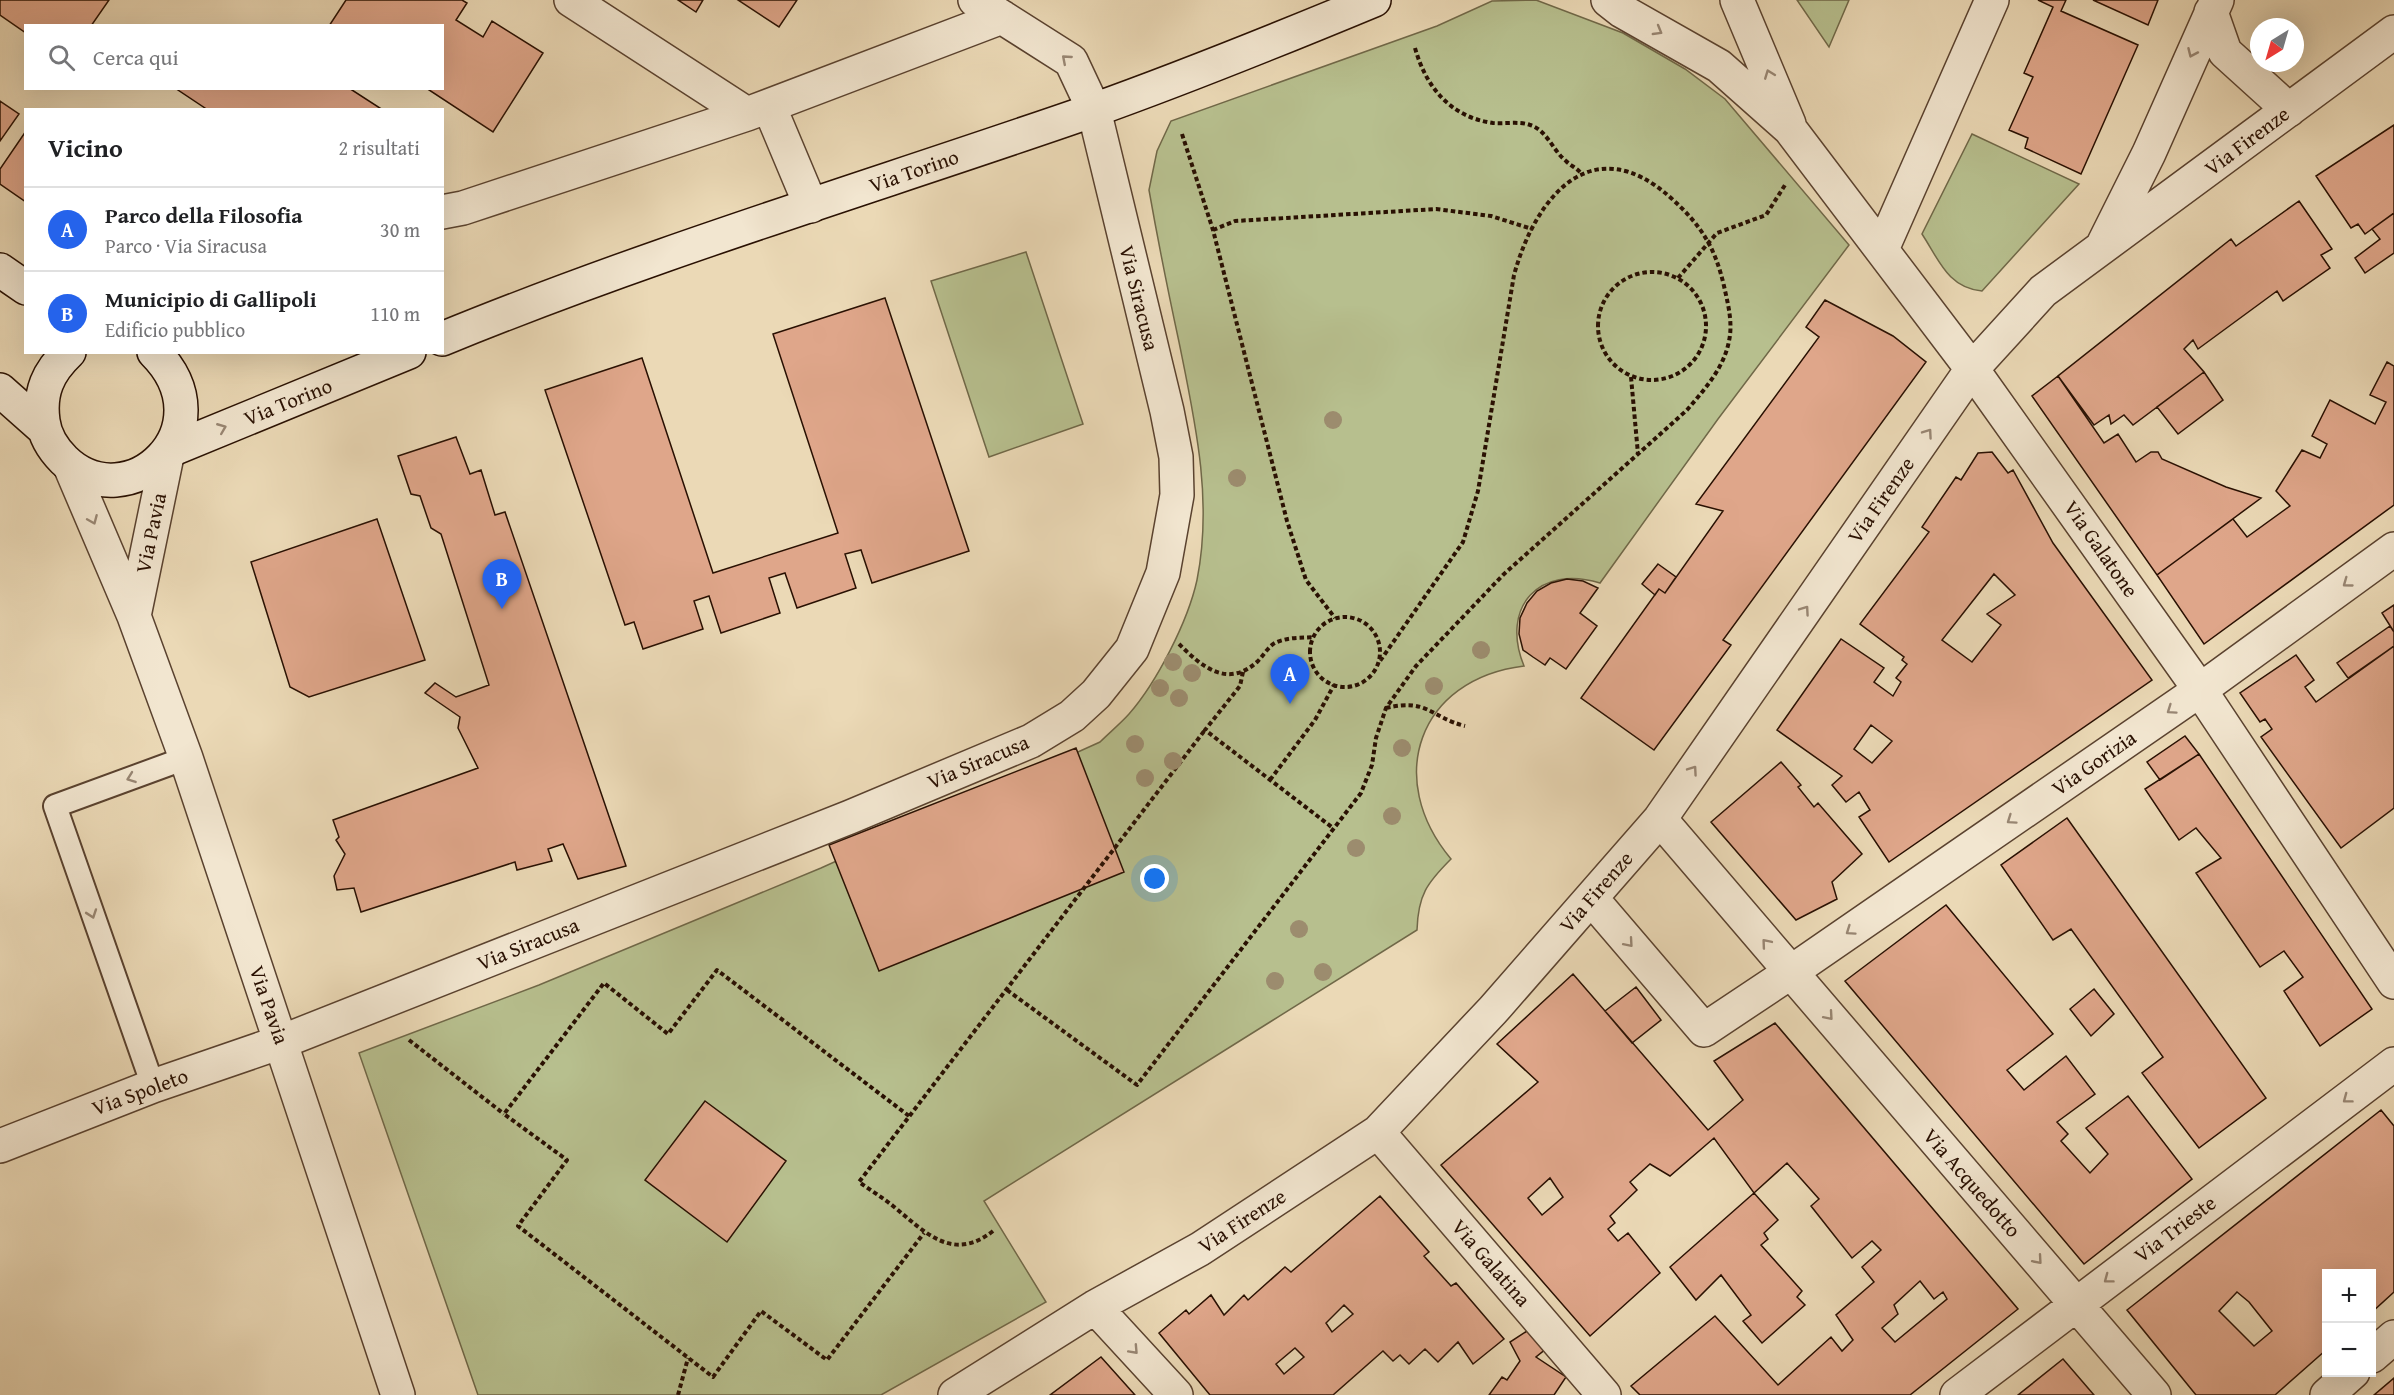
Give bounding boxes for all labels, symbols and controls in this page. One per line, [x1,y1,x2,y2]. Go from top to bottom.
north arrow [2250,18,2304,72]
search box [24,24,444,90]
one-way arrow [1652,24,1662,35]
icon: search [45,41,78,74]
text: Cerca qui [93,41,179,73]
one-way arrow [2187,47,2199,58]
one-way arrow [1061,56,1072,67]
one-way arrow [1764,70,1776,81]
street label: Via Firenze [2198,98,2296,183]
text: Vicino [48,128,123,167]
text: 2 risultati [339,133,420,162]
street label: Via Torino [865,141,963,200]
text: Parco della Filosofia [105,199,302,231]
text: A [61,215,74,244]
text: 30 m [380,215,420,244]
text: Parco · Via Siracusa [105,231,267,260]
street label: Via Siracusa [1111,242,1168,354]
text: Municipio di Gallipoli [105,283,316,315]
text: B [61,299,74,328]
text: 110 m [370,299,420,328]
text: Edificio pubblico [105,315,245,344]
street label: Via Torino [239,370,337,433]
one-way arrow [217,423,227,436]
one-way arrow [1921,428,1932,439]
street label: Via Firenze [1839,450,1922,549]
street label: Via Pavia [127,490,174,576]
street label: Via Galatone [2057,494,2146,604]
one-way arrow [86,513,98,524]
pin: B [482,560,522,609]
one-way arrow [2342,576,2353,587]
one-way arrow [1798,606,1809,617]
pin: A [1270,654,1310,704]
one-way arrow [2167,703,2178,714]
street label: Via Gorizia [2045,722,2142,803]
street label: Via Siracusa [922,726,1033,797]
one-way arrow [1686,766,1697,777]
one-way arrow [126,771,137,783]
one-way arrow [2006,813,2017,824]
street label: Via Firenze [1551,844,1640,939]
your location [1140,864,1169,893]
one-way arrow [85,908,98,919]
street label: Via Siracusa [472,909,584,978]
one-way arrow [1846,924,1857,935]
one-way arrow [1622,936,1633,947]
one-way arrow [1762,939,1773,950]
street label: Via Pavia [242,961,297,1048]
one-way arrow [1822,1009,1833,1020]
street label: Via Spoleto [87,1060,192,1123]
one-way arrow [2343,1091,2354,1102]
street label: Via Acquedotto [1916,1121,2029,1244]
street label: Via Firenze [1192,1180,1292,1261]
street label: Via Trieste [2127,1187,2222,1270]
street label: Via Galatina [1444,1212,1538,1313]
one-way arrow [2031,1253,2042,1264]
map controls [2322,1269,2376,1377]
button: + [2322,1269,2376,1323]
one-way arrow [2103,1272,2114,1283]
button: − [2322,1323,2376,1377]
one-way arrow [1127,1343,1138,1354]

